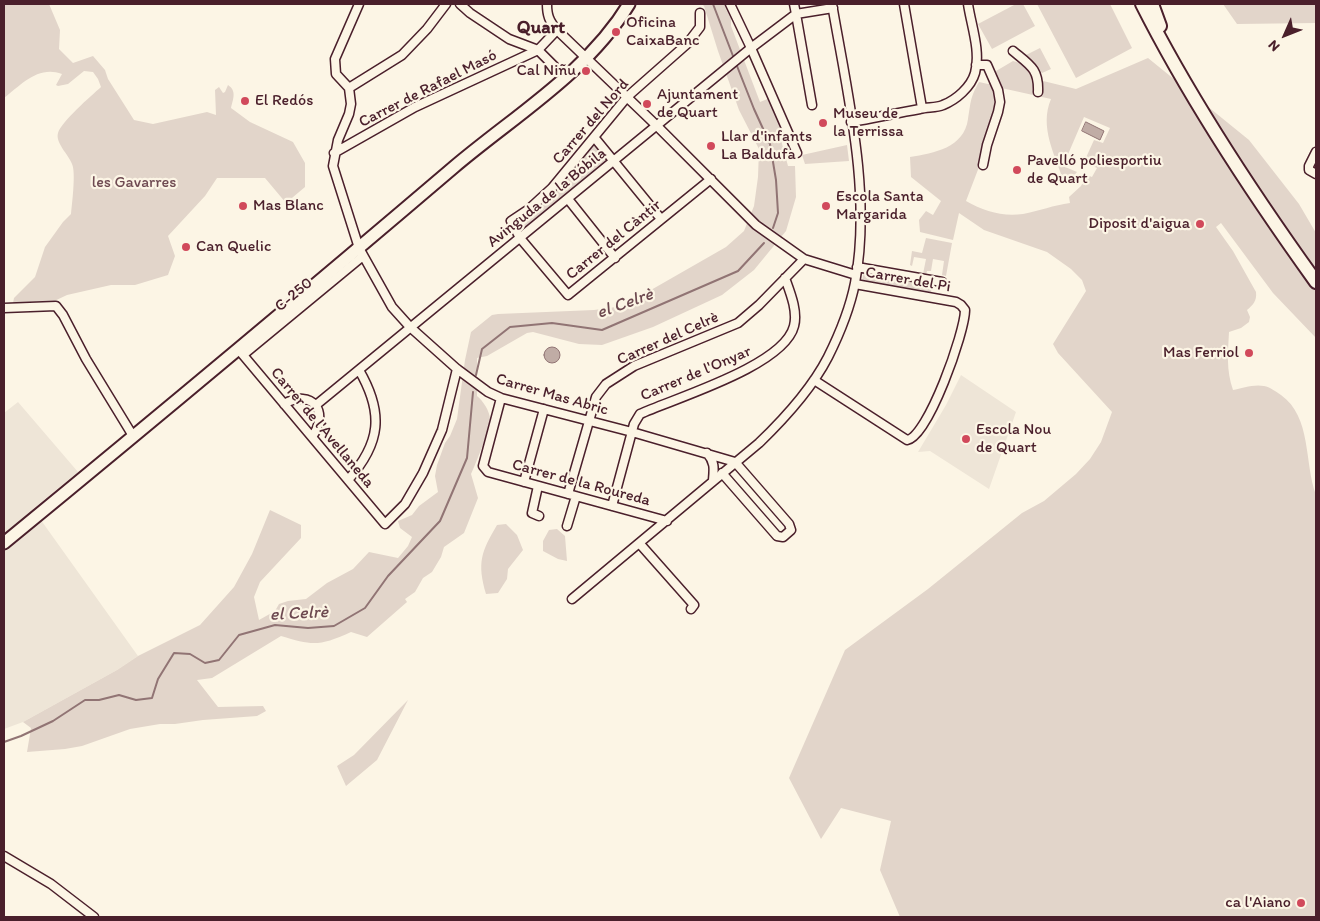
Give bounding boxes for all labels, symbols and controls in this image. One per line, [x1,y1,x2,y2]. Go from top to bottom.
north arrow [1260,10,1310,60]
place label: Oficina CaixaBanc [626,13,699,51]
district label: Quart [517,17,565,39]
marker: Oficina CaixaBanc [610,26,622,38]
text: N [1264,36,1283,55]
street label: Carrer de Rafael Masó [356,46,500,132]
place label: Cal Niñu [517,61,576,81]
marker: Cal Niñu [580,65,592,77]
street label: Carrer del Nord [549,75,633,169]
place label: Ajuntament de Quart [657,85,738,123]
place label: El Redós [255,91,313,111]
marker: El Redós [239,95,251,107]
marker: Ajuntament de Quart [641,98,653,110]
place label: Museu de la Terrissa [833,104,904,142]
marker: Museu de la Terrissa [817,117,829,129]
place label: Llar d'infants La Baldufa [721,127,812,165]
marker: Llar d'infants La Baldufa [705,140,717,152]
street label: Avinguda de la Bóbila [484,144,610,252]
place label: Pavelló poliesportiu de Quart [1027,151,1162,189]
marker: Pavelló poliesportiu de Quart [1011,164,1023,176]
park label: les Gavarres [92,173,176,193]
place label: Escola Santa Margarida [836,187,924,225]
place label: Mas Blanc [253,196,324,216]
street label: Carrer del Càntir [562,196,666,284]
marker: Mas Blanc [237,200,249,212]
marker: Escola Santa Margarida [820,200,832,212]
place label: Diposit d'aigua [1088,214,1190,234]
marker: Diposit d'aigua [1194,218,1206,230]
place label: Can Quelic [196,237,271,257]
marker: Can Quelic [180,241,192,253]
street label: Carrer del Pi [864,263,952,297]
street label: C-250 [271,274,317,316]
water label: el Celrè [594,284,656,324]
street label: Carrer del Celrè [614,308,722,370]
street label: Carrer de l'Onyar [638,342,754,406]
place label: Mas Ferriol [1163,343,1239,363]
marker: Mas Ferriol [1243,347,1255,359]
street label: Carrer de l'Avellaneda [266,364,378,492]
street label: Carrer Mas Abric [493,370,611,420]
place label: Escola Nou de Quart [976,420,1051,458]
marker: Escola Nou de Quart [960,433,972,445]
street label: Carrer de la Roureda [510,455,652,511]
water label: el Celrè [269,602,329,626]
place label: ca l'Aiano [1225,893,1291,913]
marker: ca l'Aiano [1295,897,1307,909]

